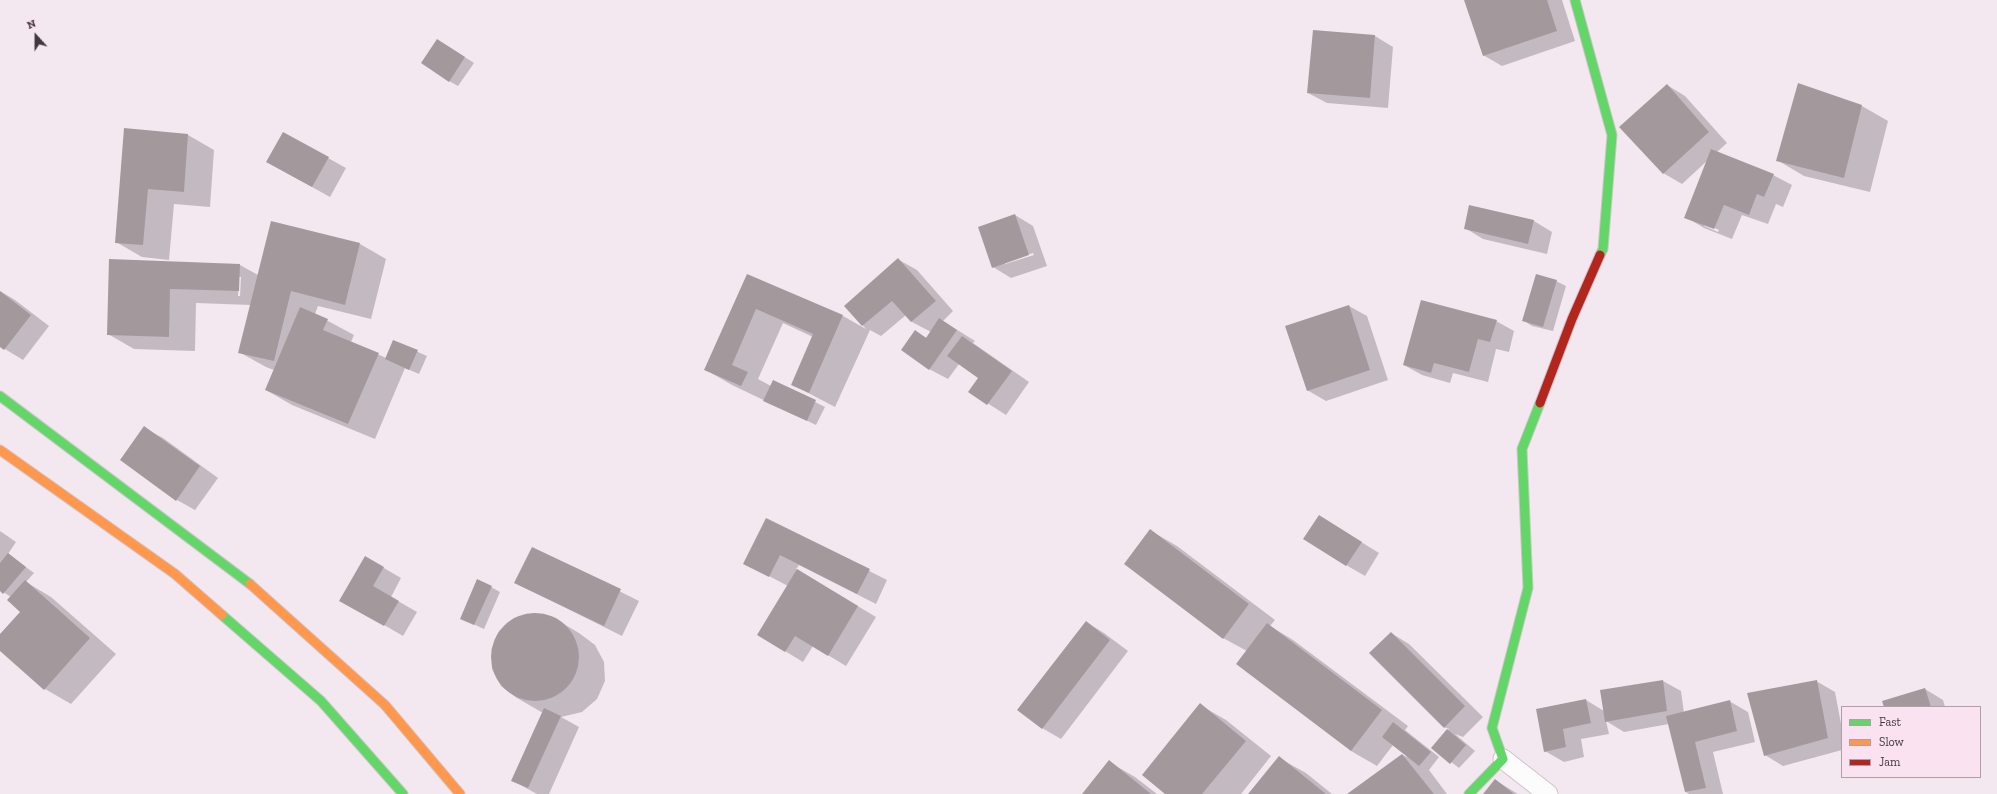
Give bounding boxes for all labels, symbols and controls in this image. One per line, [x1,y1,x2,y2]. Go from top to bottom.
north arrow [16,16,56,56]
text: N [25,17,38,32]
legend [1841,706,1981,778]
text: Fast [1879,715,1901,729]
text: Slow [1879,735,1904,749]
text: Jam [1879,755,1900,769]

